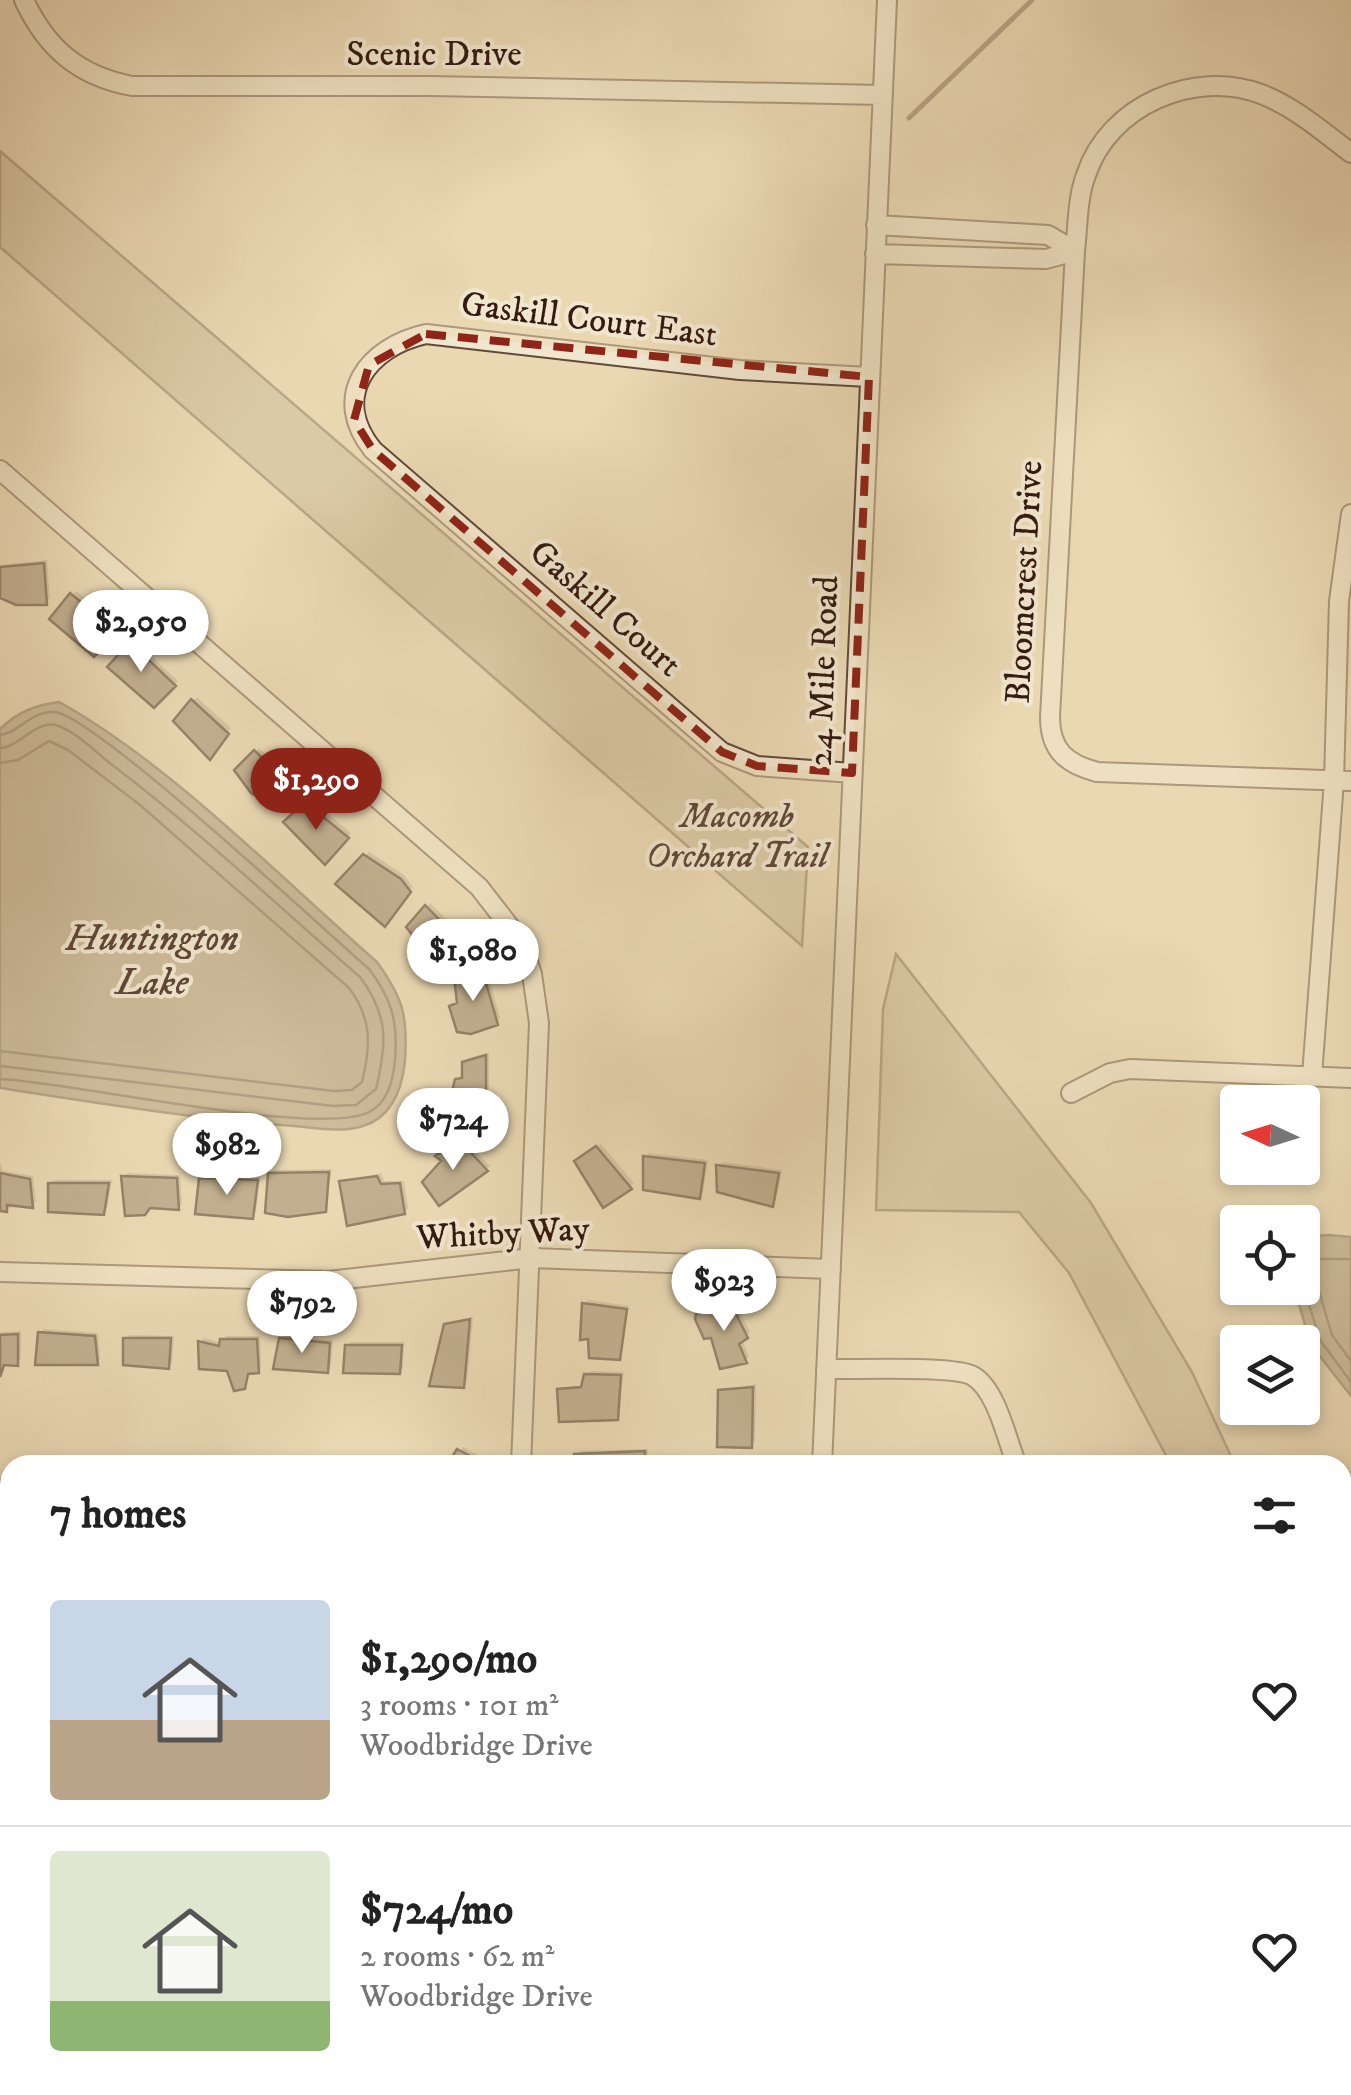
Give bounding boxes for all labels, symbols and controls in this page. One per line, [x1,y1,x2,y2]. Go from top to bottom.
street label: Scenic Drive [346,33,522,77]
street label: Gaskill Court East [459,282,719,358]
street label: Bloomcrest Drive [997,459,1053,705]
street label: Gaskill Court [520,531,690,687]
street label: 24 Mile Road [799,574,849,767]
pin: $2,050 [60,590,222,675]
text: $2,050 [95,602,187,642]
pin: $1,290 [235,748,397,833]
text: $1,290 [273,760,359,800]
park label: Macomb Orchard Trail [646,795,832,879]
water label: Huntington Lake [65,915,238,1007]
pin: $1,080 [392,919,554,1004]
text: $1,080 [429,931,517,971]
north arrow [1220,1085,1320,1185]
map controls [1220,1085,1320,1425]
pin: $724 [394,1088,512,1173]
text: $724 [419,1100,487,1140]
pin: $982 [168,1113,286,1198]
text: $982 [194,1125,260,1165]
button: locate [1220,1205,1320,1305]
street label: Whitby Way [414,1207,591,1261]
pin: $923 [665,1249,783,1334]
text: $923 [693,1261,755,1301]
pin: $792 [243,1271,361,1356]
text: $792 [269,1283,335,1323]
button: layers [1220,1325,1320,1425]
icon: filters [1247,1488,1302,1543]
text: 7 homes [50,1489,186,1541]
text: $1,290/mo [360,1634,537,1686]
icon: home [130,1640,250,1760]
icon: heart [1247,1673,1302,1728]
text: 3 rooms · 101 m² [360,1686,559,1726]
text: Woodbridge Drive [360,1726,593,1766]
text: $724/mo [360,1885,513,1937]
icon: home [130,1891,250,2011]
icon: heart [1247,1924,1302,1979]
text: 2 rooms · 62 m² [360,1937,554,1977]
text: Woodbridge Drive [360,1977,593,2017]

